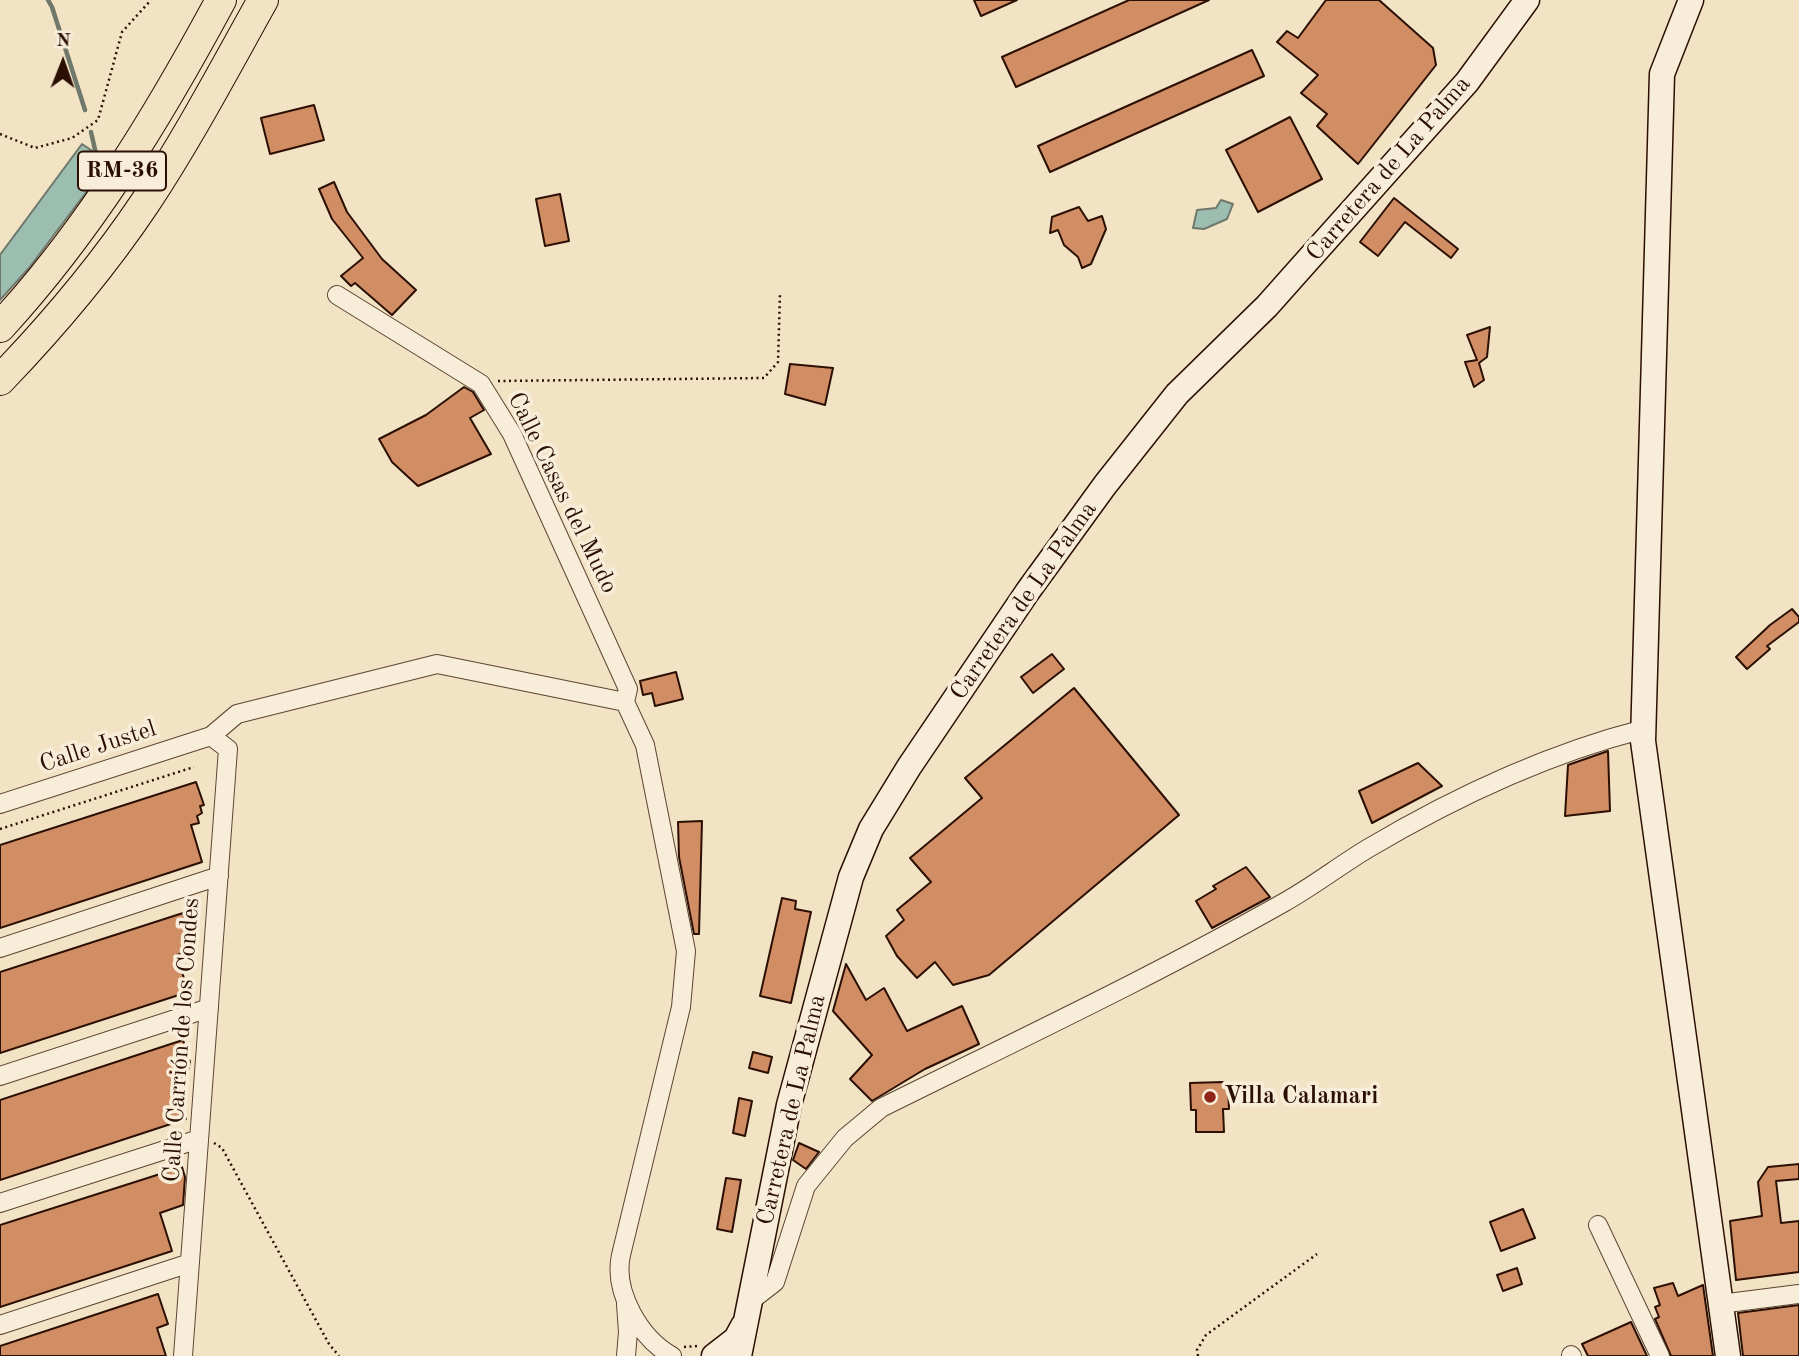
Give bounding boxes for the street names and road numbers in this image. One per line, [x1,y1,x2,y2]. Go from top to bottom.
street label: Carretera de La Palma [1301,71,1477,267]
road number: RM-36 [78,152,166,190]
street label: Calle Casas del Mudo [501,388,623,598]
street label: Carretera de La Palma [945,496,1103,706]
street label: Calle Justel [36,715,160,779]
street label: Calle Carrión de los Condes [158,897,206,1183]
street label: Carretera de La Palma [751,992,833,1228]

